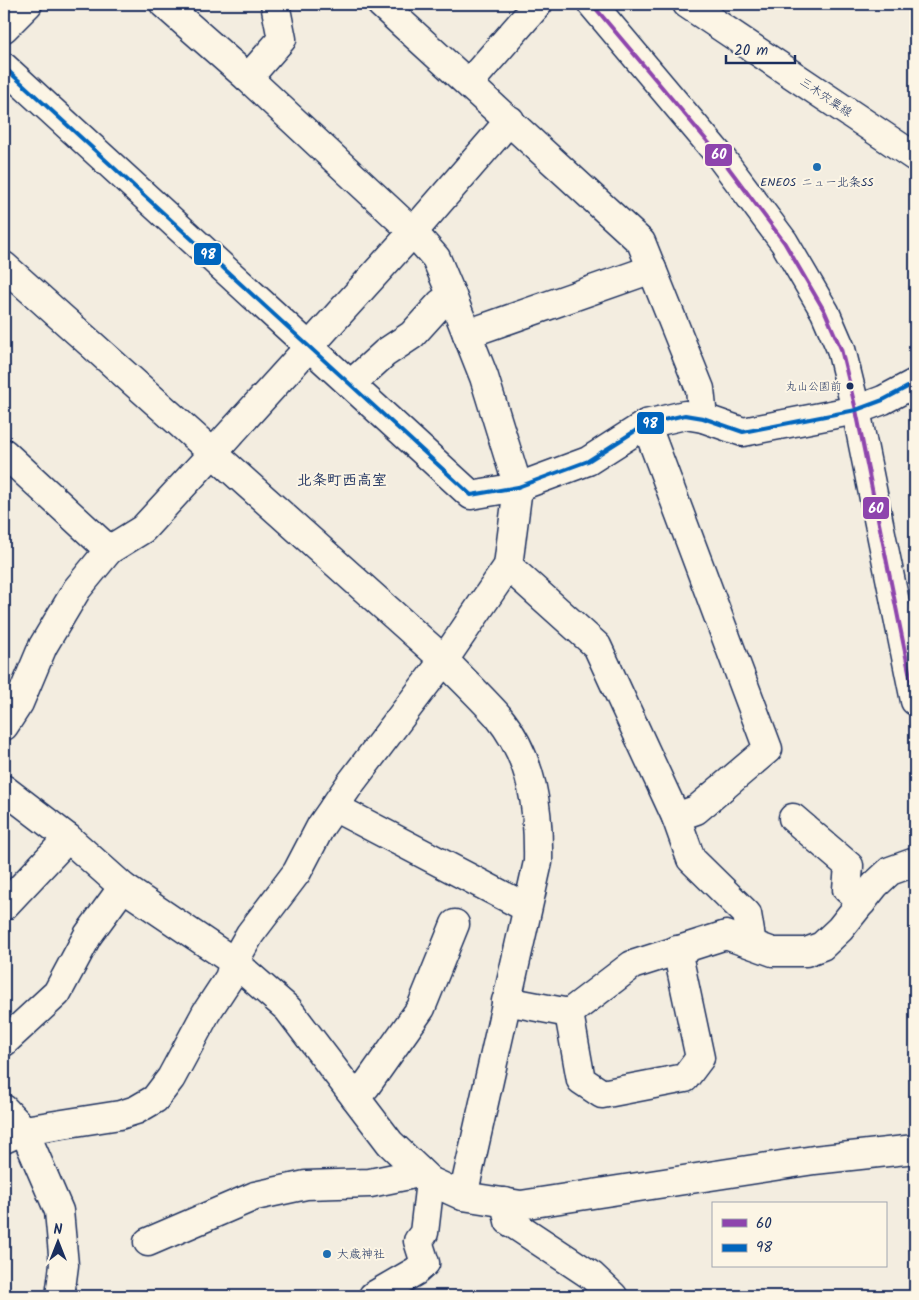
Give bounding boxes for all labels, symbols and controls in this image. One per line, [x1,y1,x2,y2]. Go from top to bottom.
scale bar [726,32,795,64]
text: 20 m [734,39,768,63]
street label: 三木宍粟線 [796,73,856,122]
line badge: 60 [704,143,733,167]
text: 60 [712,144,727,166]
marker: ENEOS ニュー北条SS [811,161,823,173]
place label: ENEOS ニュー北条SS [760,173,874,192]
line badge: 98 [193,242,222,266]
text: 98 [200,244,216,266]
place label: 丸山公園前 [786,378,841,396]
marker: 丸山公園前 [845,381,855,391]
line badge: 98 [636,411,665,435]
text: 98 [642,413,658,435]
district label: 北条町西高室 [297,469,387,493]
line badge: 60 [862,496,890,520]
text: 60 [869,498,884,520]
legend [712,1202,886,1268]
text: 60 [756,1212,772,1236]
north arrow [32,1218,82,1268]
text: N [54,1219,63,1241]
text: 98 [756,1236,773,1260]
place label: 大歳神社 [337,1245,385,1264]
marker: 大歳神社 [321,1248,333,1260]

